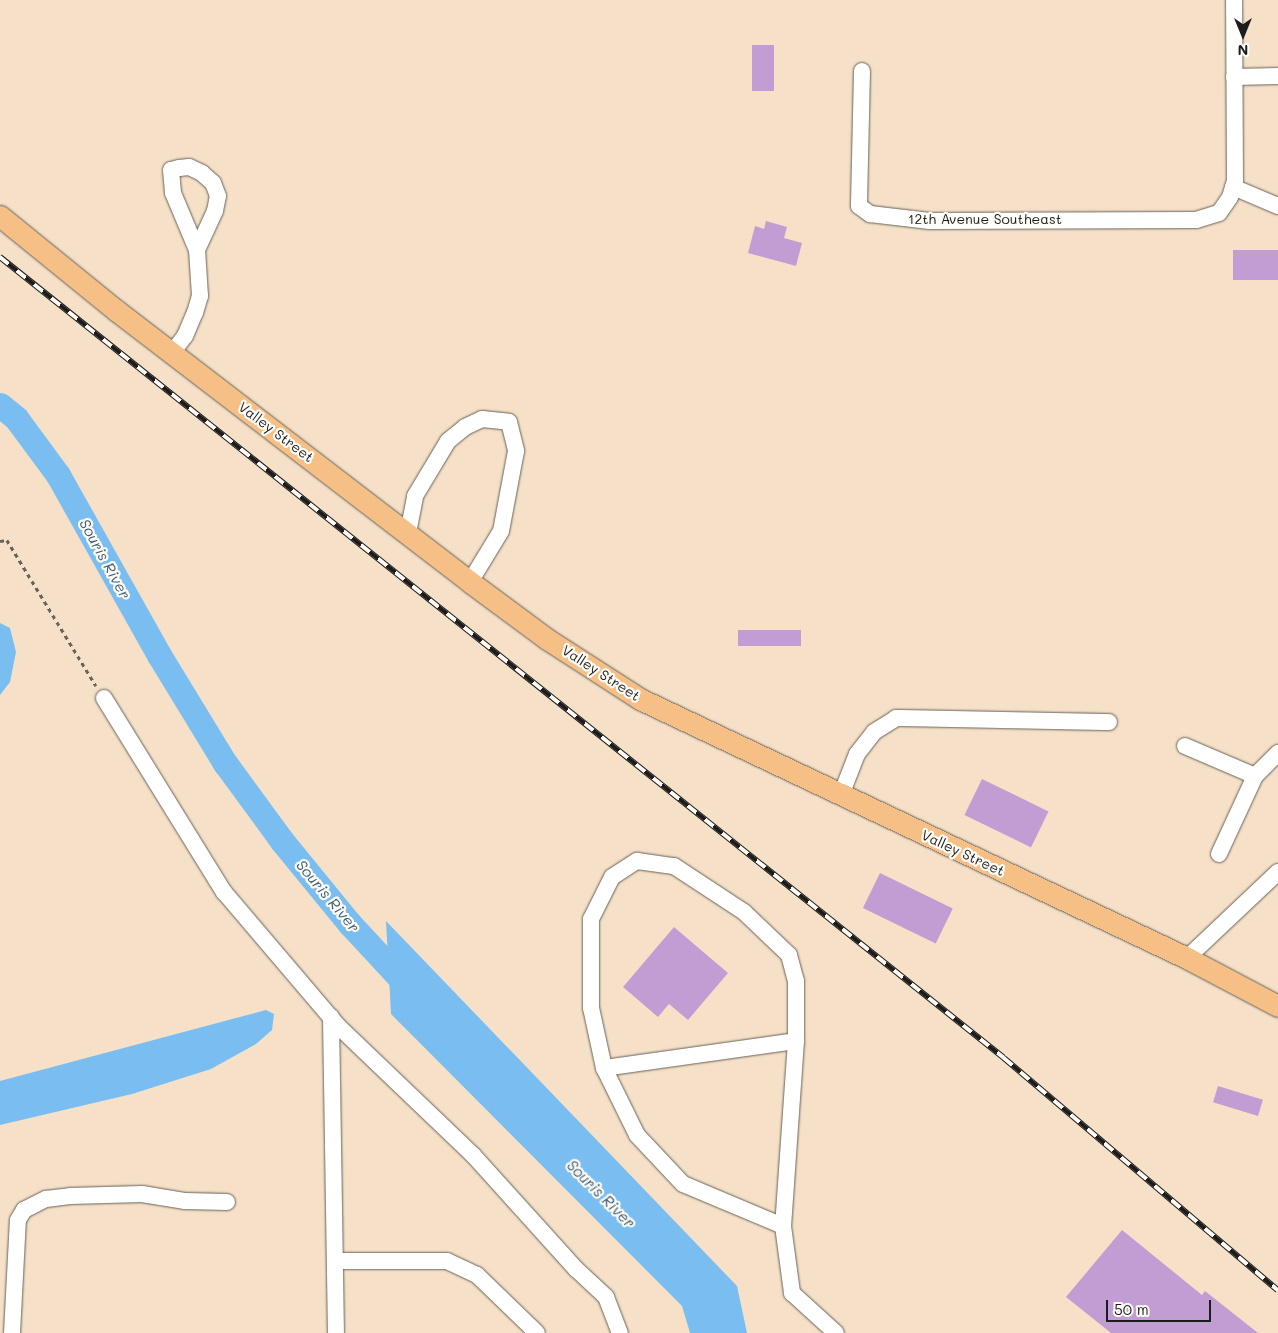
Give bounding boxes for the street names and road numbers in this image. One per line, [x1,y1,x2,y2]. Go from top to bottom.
street label: 12th Avenue Southeast [908,211,1062,227]
street label: Valley Street [235,398,317,466]
street label: Valley Street [559,642,643,704]
street label: Valley Street [919,826,1007,880]

